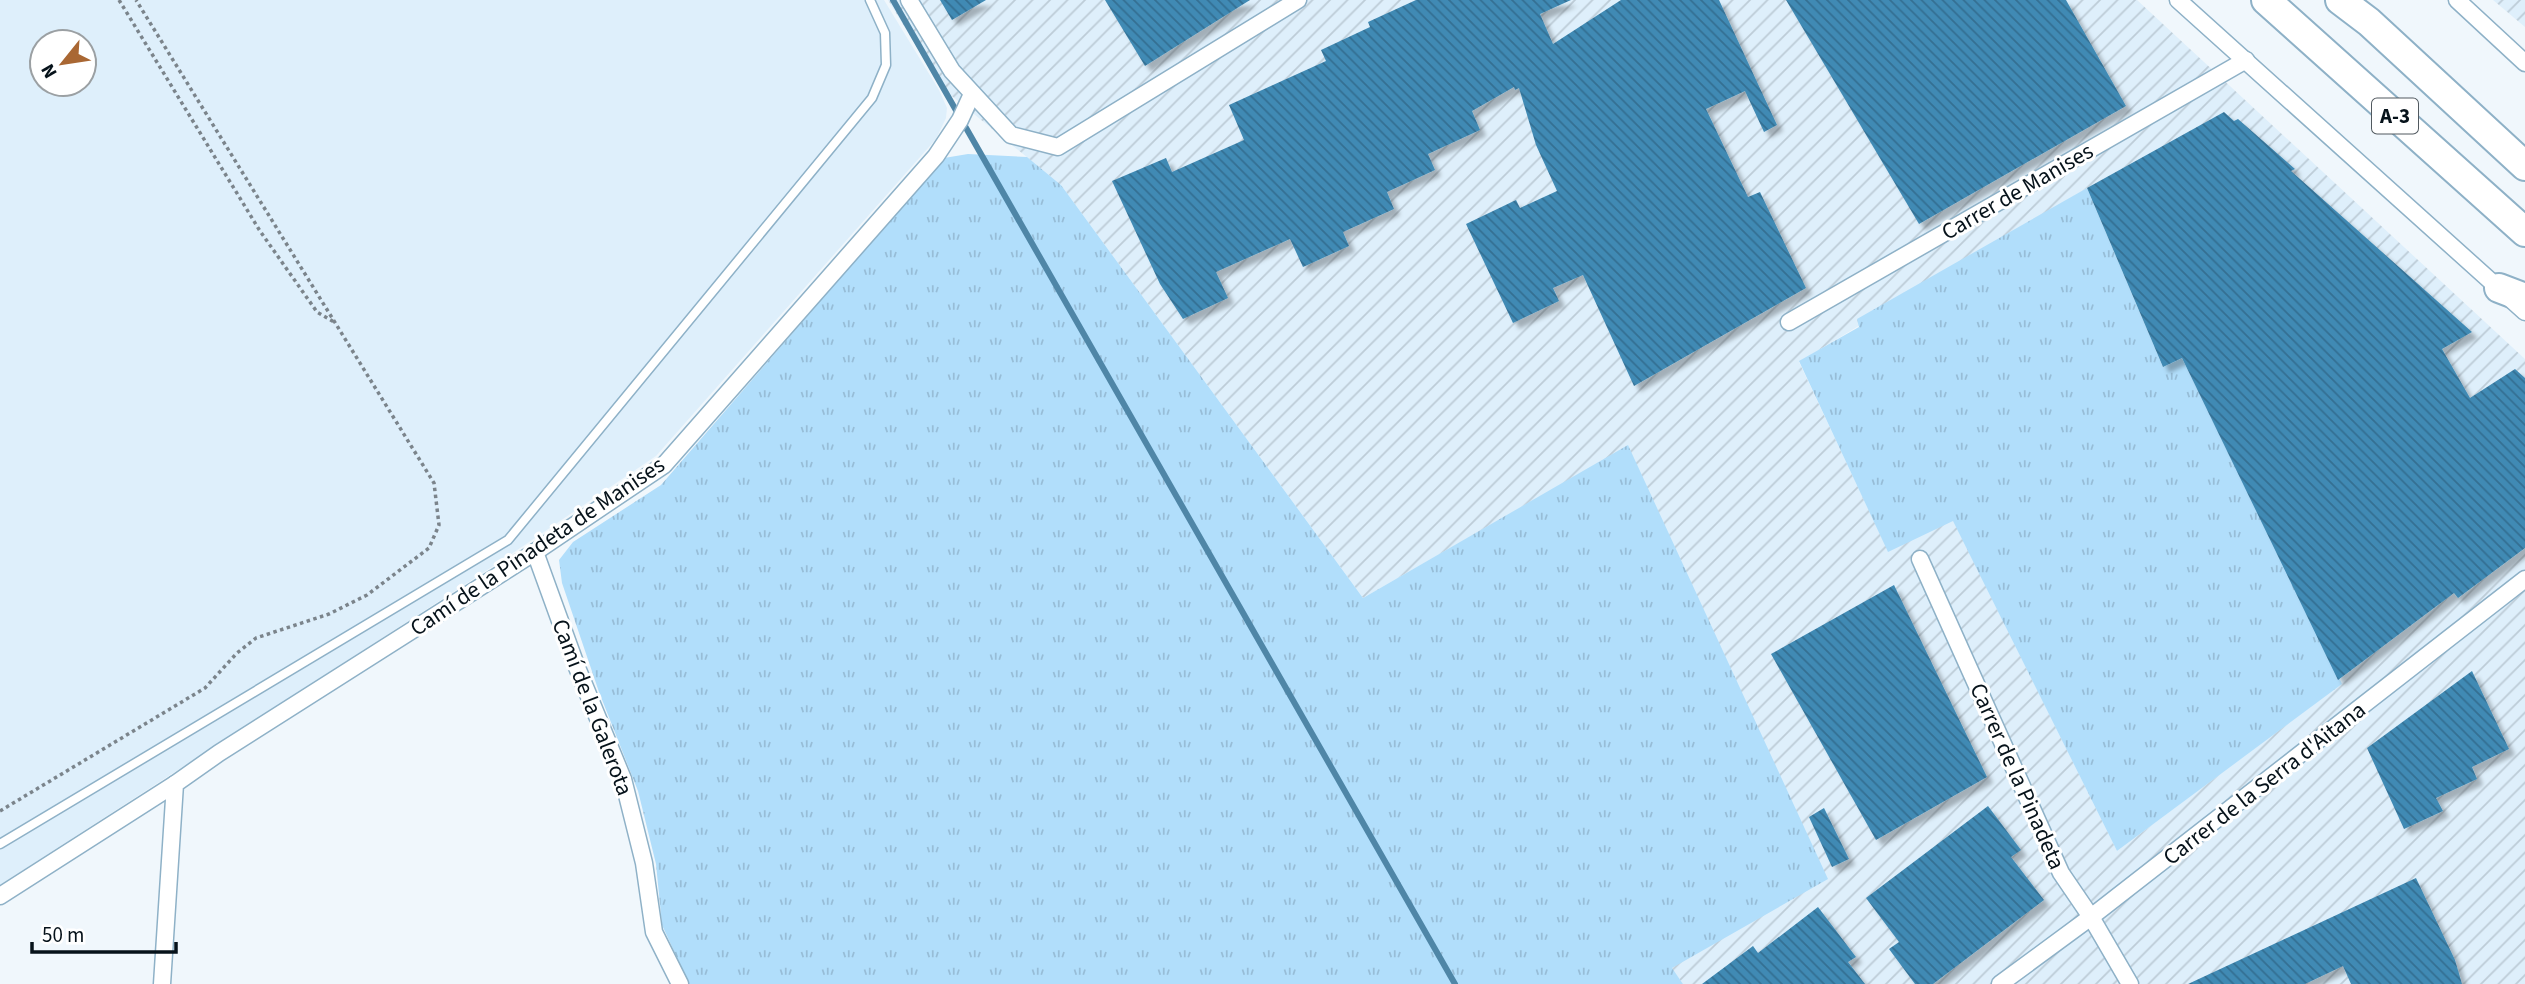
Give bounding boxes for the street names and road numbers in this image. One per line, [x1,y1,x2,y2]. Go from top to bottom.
road number: A-3 [2372,99,2418,134]
street label: Carrer de Manises [1935,135,2099,248]
street label: Camí de la Pinadeta de Manises [403,449,671,644]
street label: Camí de la Galerota [544,614,641,800]
street label: Carrer de la Pinadeta [1962,678,2073,875]
street label: Carrer de la Serra d'Aitana [2156,694,2373,873]

